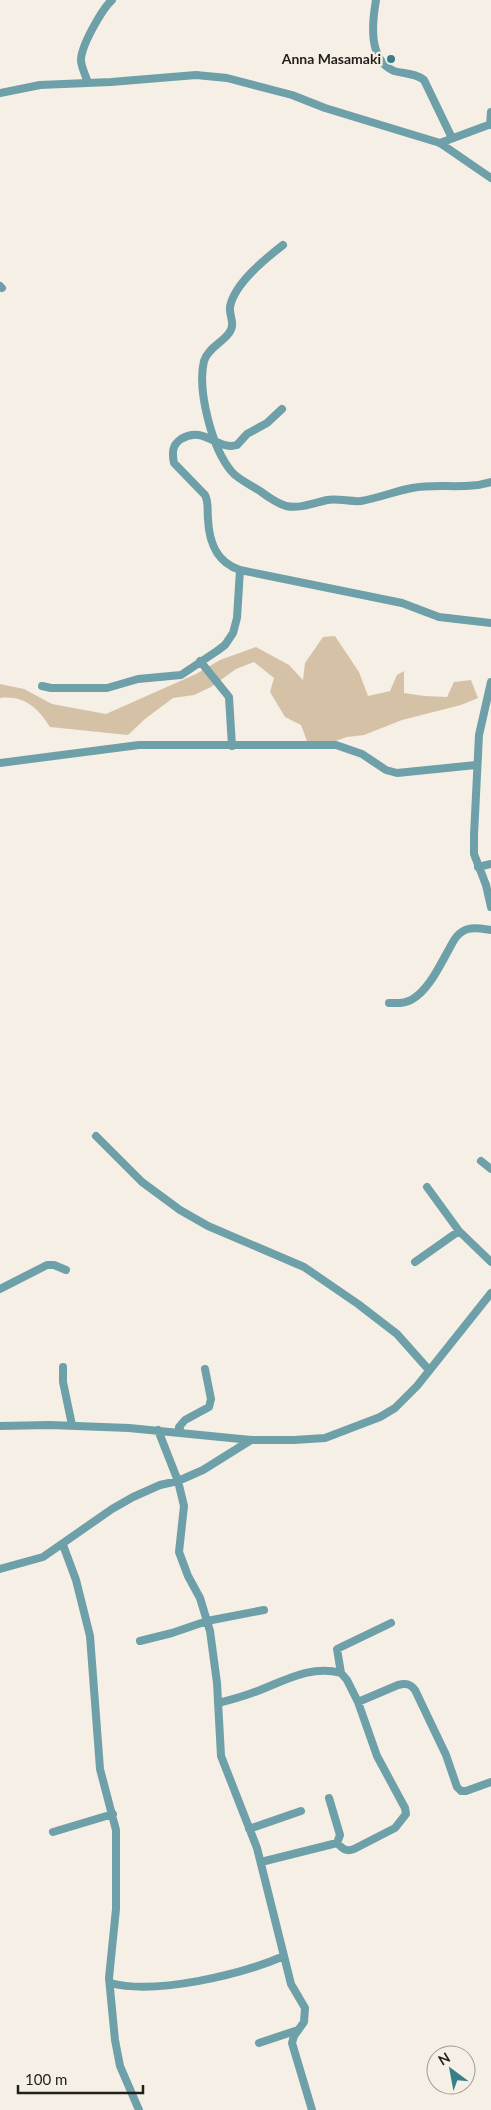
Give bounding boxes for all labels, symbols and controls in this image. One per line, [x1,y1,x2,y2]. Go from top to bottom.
place label: Anna Masamaki [281,50,381,67]
marker: Anna Masamaki [385,53,397,65]
north arrow [426,2045,476,2095]
text: N [435,2048,453,2069]
scale bar [18,2062,142,2094]
text: 100 m [25,2070,67,2088]

